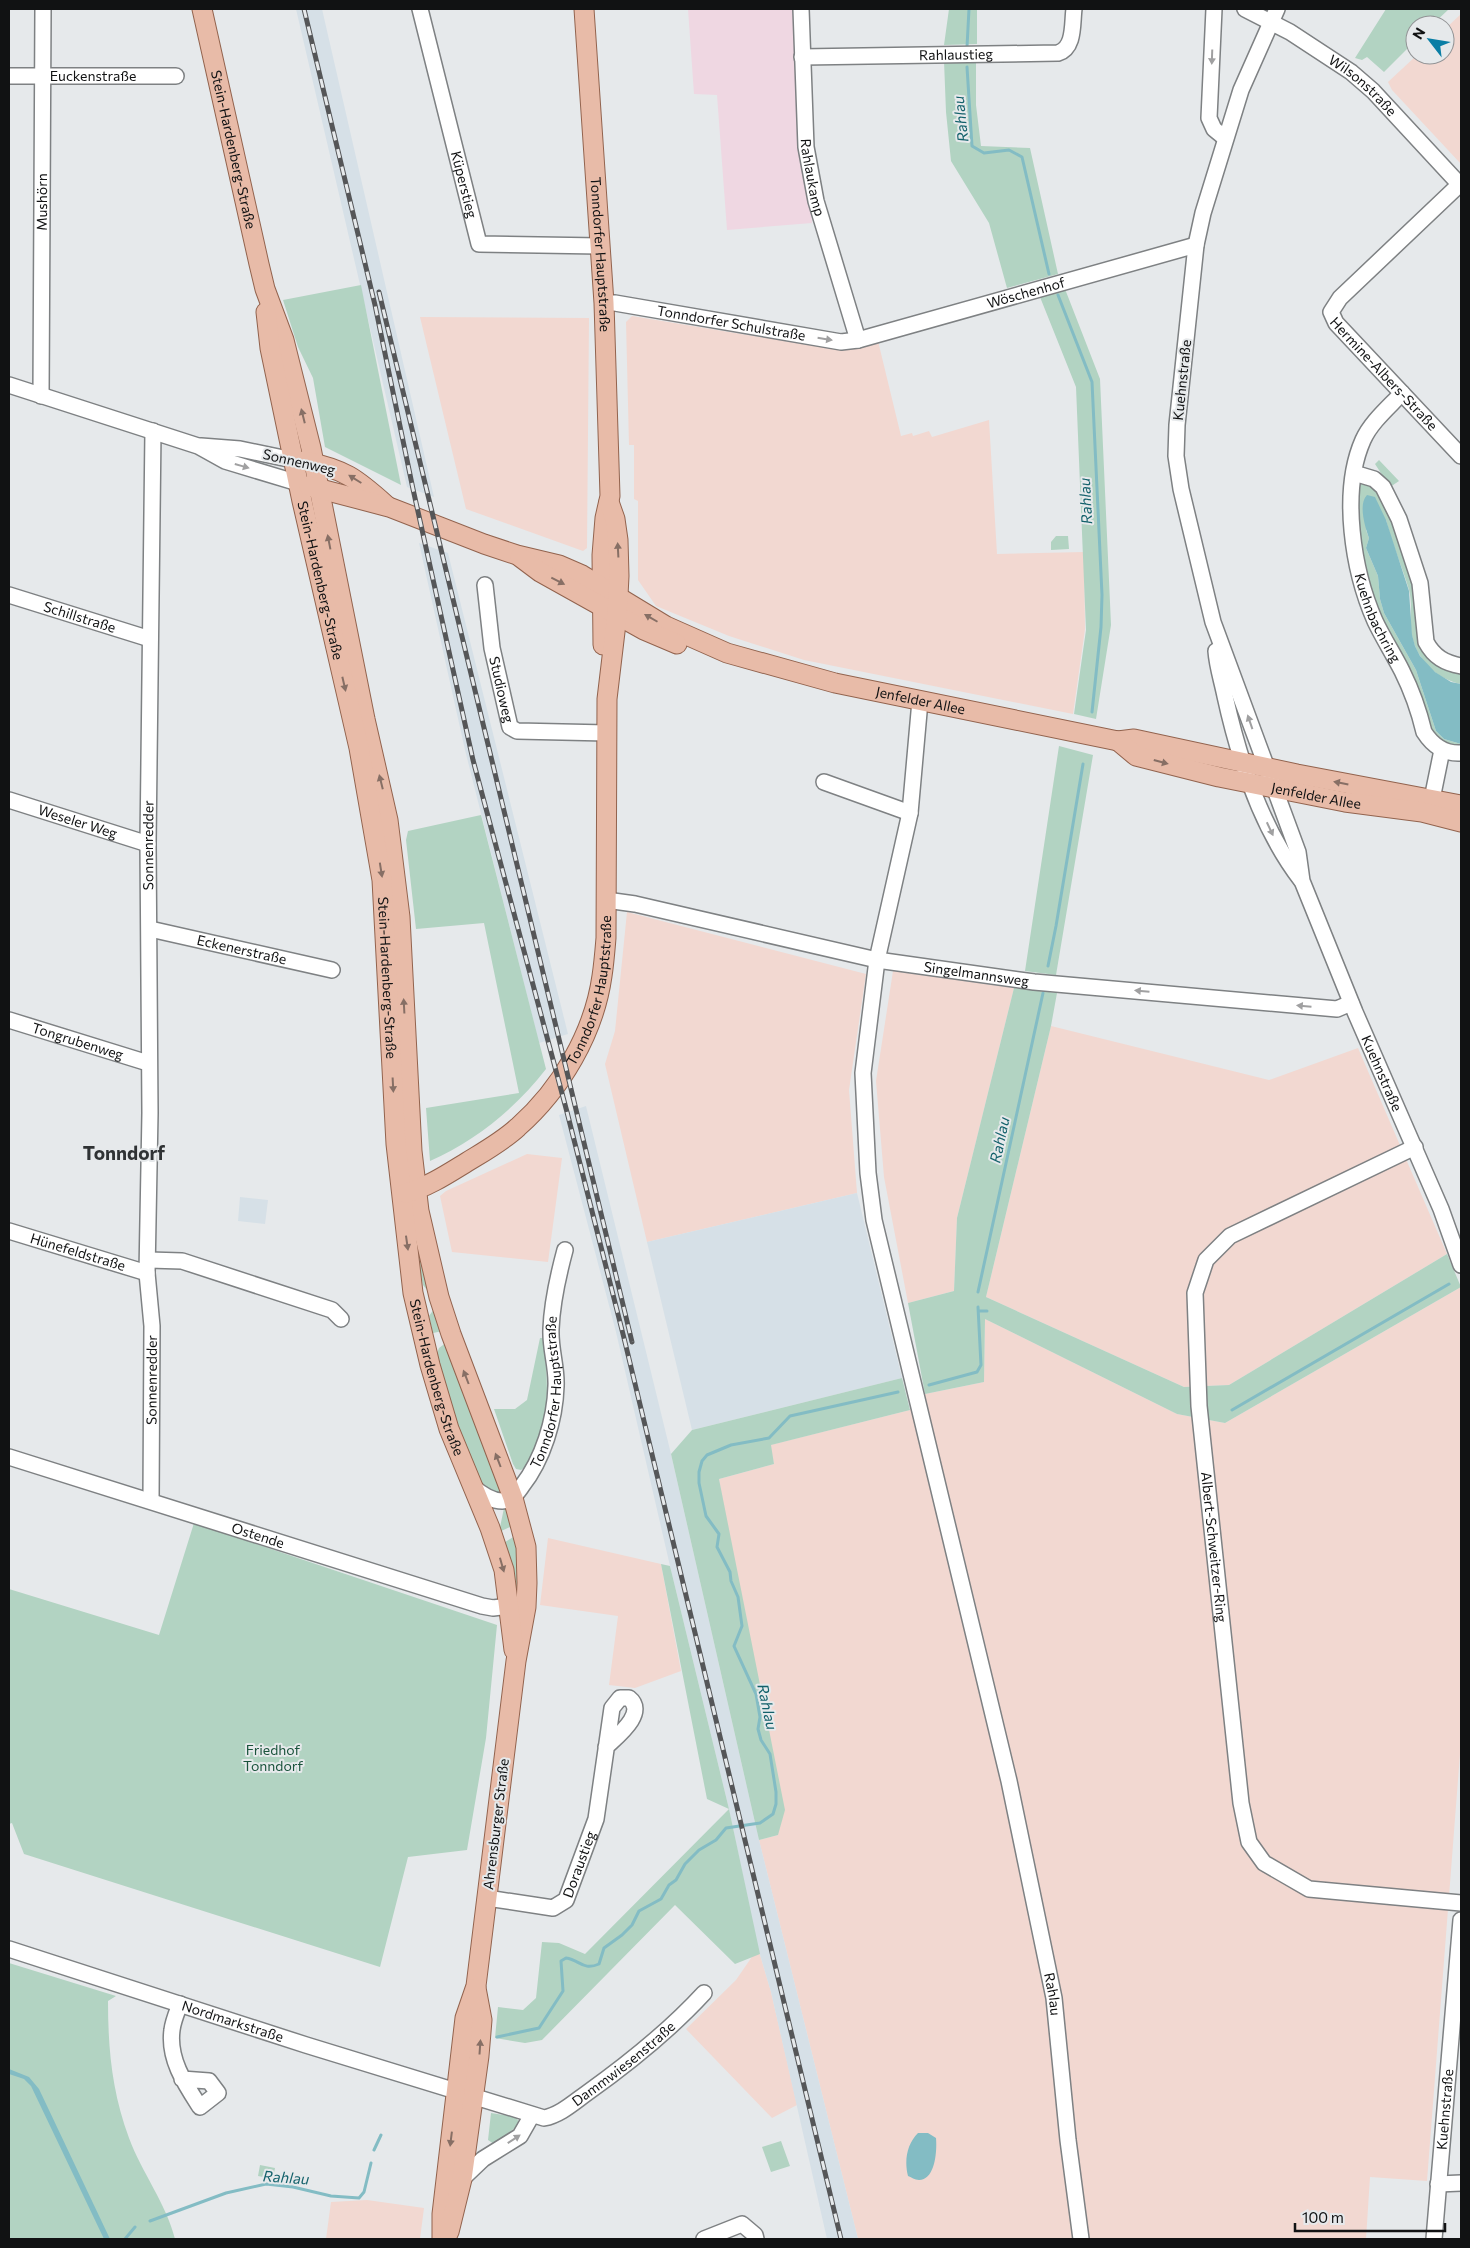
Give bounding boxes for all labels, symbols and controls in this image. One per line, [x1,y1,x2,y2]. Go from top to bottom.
north arrow [1405,15,1455,65]
text: N [1408,24,1428,42]
street label: Rahlaustieg [919,45,994,63]
one-way arrow [1207,50,1215,66]
street label: Wilsonstraße [1326,51,1401,119]
street label: Euckenstraße [50,67,136,84]
street label: Stein-Hardenberg-Straße [208,68,260,230]
water label: Rahlau [949,94,971,143]
street label: Rahlaukamp [798,138,829,218]
street label: Küperstieg [448,149,481,220]
street label: Mushörn [33,173,50,231]
street label: Tonndorfer Hauptstraße [587,176,614,332]
street label: Wöschenhof [985,273,1067,311]
street label: Tonndorfer Schulstraße [656,301,807,344]
street label: Hermine-Albers-Straße [1327,313,1441,434]
one-way arrow [817,336,833,344]
street label: Kuehnstraße [1169,339,1194,421]
one-way arrow [298,409,306,424]
street label: Sonnenweg [261,445,337,478]
one-way arrow [234,463,249,471]
one-way arrow [348,474,361,484]
water label: Rahlau [1075,477,1095,525]
street label: Stein-Hardenberg-Straße [294,499,347,661]
one-way arrow [325,534,333,550]
one-way arrow [614,541,622,557]
street label: Kuehnbachring [1351,571,1405,666]
one-way arrow [551,577,565,585]
street label: Schillstraße [42,597,118,636]
one-way arrow [645,613,658,622]
street label: Studioweg [486,655,518,725]
one-way arrow [340,676,348,691]
street label: Jenfelder Allee [874,683,967,717]
one-way arrow [1245,714,1253,729]
one-way arrow [1153,758,1168,766]
one-way arrow [376,775,384,790]
street label: Jenfelder Allee [1270,779,1362,812]
one-way arrow [1334,779,1349,787]
street label: Sonnenredder [139,800,157,890]
street label: Weseler Weg [36,801,120,842]
one-way arrow [1266,822,1274,836]
one-way arrow [377,862,385,878]
street label: Stein-Hardenberg-Straße [375,896,400,1059]
street label: Tonndorfer Hauptstraße [562,915,614,1068]
street label: Eckenerstraße [195,931,288,968]
street label: Singelmannsweg [923,958,1031,989]
one-way arrow [1134,987,1150,995]
one-way arrow [400,998,408,1014]
one-way arrow [1296,1002,1312,1010]
street label: Tongrubenweg [30,1019,126,1063]
street label: Kuehnstraße [1358,1032,1406,1114]
one-way arrow [390,1077,398,1093]
water label: Rahlau [985,1115,1013,1164]
district label: Tonndorf [83,1141,165,1164]
street label: Hünefeldstraße [28,1229,128,1274]
one-way arrow [403,1235,411,1251]
street label: Stein-Hardenberg-Straße [407,1297,468,1458]
street label: Tonndorfer Hauptstraße [526,1315,564,1471]
street label: Sonnenredder [142,1335,160,1425]
one-way arrow [462,1369,469,1384]
one-way arrow [494,1452,502,1467]
street label: Albert-Schweitzer-Ring [1198,1471,1231,1624]
street label: Ostende [230,1519,287,1551]
one-way arrow [499,1558,507,1573]
water label: Rahlau [754,1682,782,1732]
park label: Friedhof Tonndorf [243,1741,303,1774]
street label: Ahrensburger Straße [479,1757,512,1891]
street label: Doraustieg [559,1828,599,1900]
street label: Rahlau [1041,1971,1065,2016]
street label: Nordmarkstraße [180,1996,286,2045]
street label: Dammwiesenstraße [568,2018,678,2109]
one-way arrow [476,2039,484,2055]
street label: Kuehnstraße [1433,2068,1456,2151]
one-way arrow [447,2131,455,2147]
one-way arrow [507,2134,521,2144]
water label: Rahlau [262,2166,311,2188]
scale bar [1295,2200,1445,2232]
text: 100 m [1302,2208,1344,2226]

